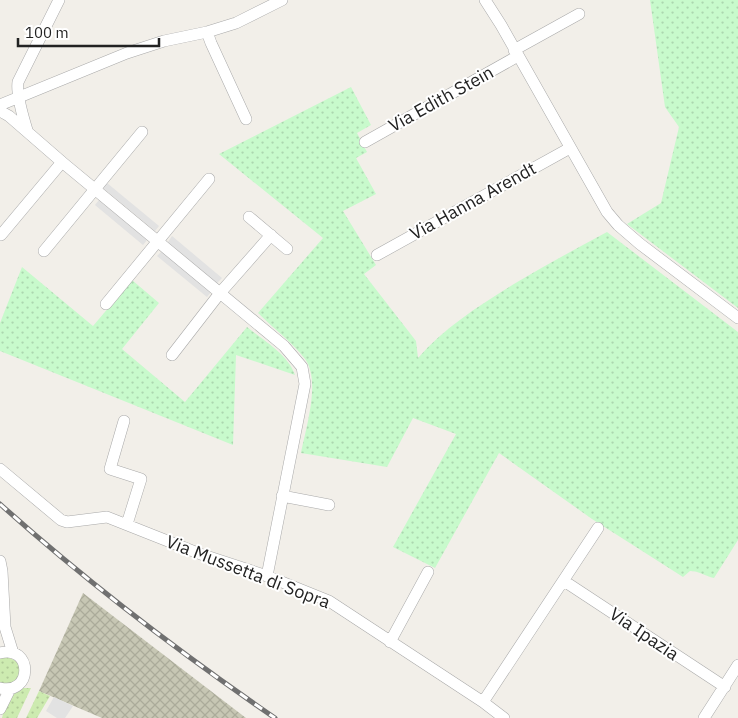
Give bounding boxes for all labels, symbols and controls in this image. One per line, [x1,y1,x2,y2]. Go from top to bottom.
scale bar [18,15,159,47]
text: 100 m [25,23,69,42]
street label: Via Edith Stein [384,60,497,137]
street label: Via Hanna Arendt [406,156,540,245]
street label: Via Mussetta di Sopra [163,530,334,614]
street label: Via Ipazia [605,602,684,665]

